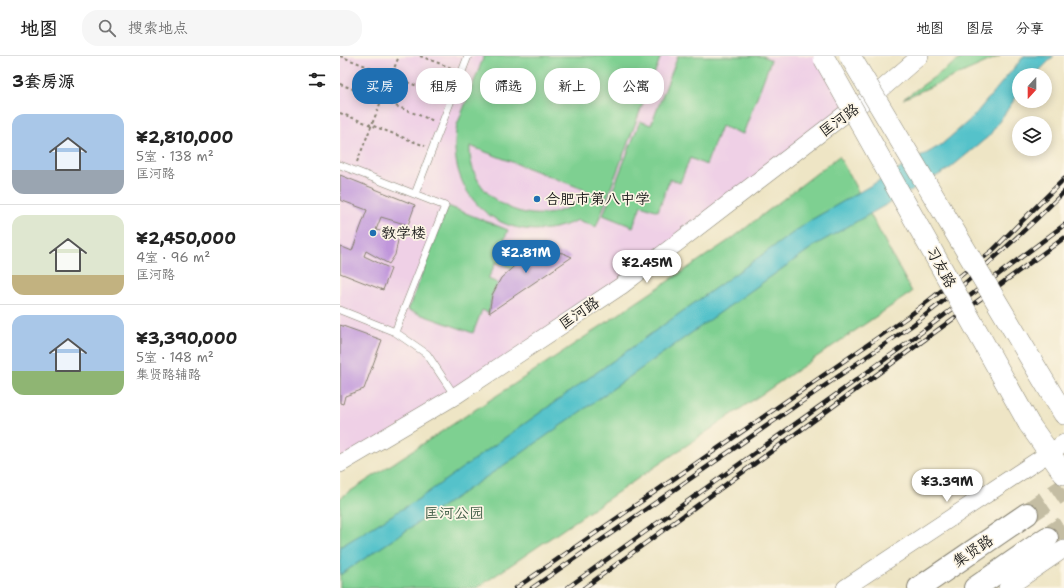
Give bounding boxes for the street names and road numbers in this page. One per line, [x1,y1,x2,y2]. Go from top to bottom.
street label: 匡河路 [815,99,863,141]
street label: 习友路 [921,242,961,292]
street label: 匡河路 [555,292,603,334]
street label: 集贤路 [949,530,997,572]

